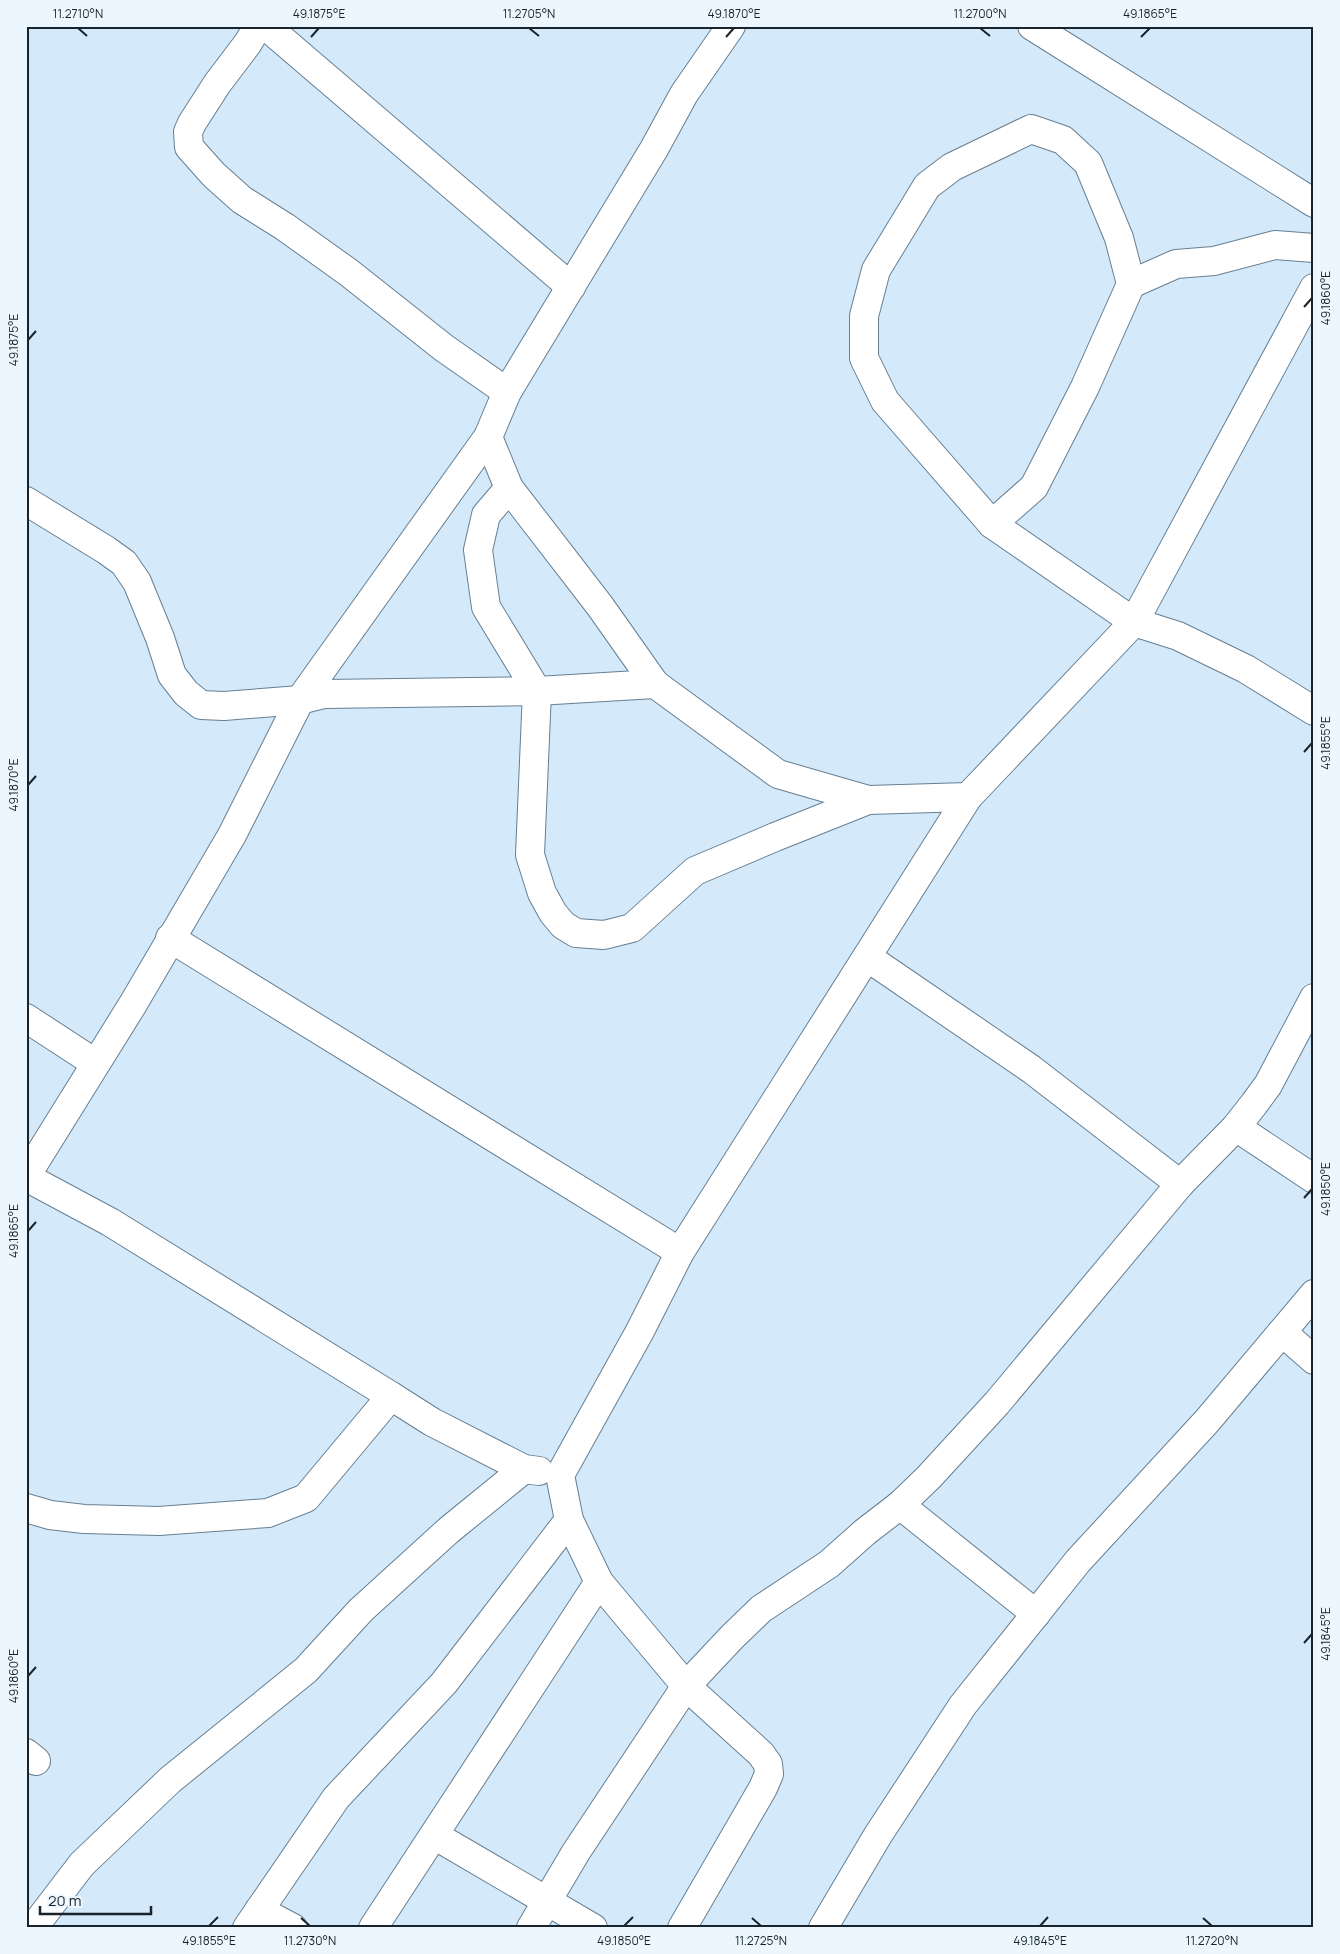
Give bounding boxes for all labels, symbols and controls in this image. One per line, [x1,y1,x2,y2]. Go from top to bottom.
text: 11.2710°N [53,5,103,22]
text: 49.1875°E [293,5,345,22]
text: 11.2705°N [503,5,555,22]
text: 49.1870°E [708,5,761,22]
text: 11.2700°N [953,5,1007,22]
text: 49.1865°E [1123,5,1177,22]
text: 49.1860°E [1317,271,1334,325]
text: 49.1875°E [5,314,22,366]
text: 49.1855°E [1317,716,1334,770]
text: 49.1870°E [5,758,22,812]
text: 49.1850°E [1317,1162,1334,1216]
text: 49.1865°E [5,1204,22,1258]
text: 49.1845°E [1317,1607,1334,1661]
text: 49.1860°E [5,1649,22,1703]
scale bar [40,1884,151,1916]
text: 20 m [48,1890,81,1911]
text: 49.1855°E [182,1932,236,1949]
text: 11.2730°N [284,1932,336,1949]
text: 49.1850°E [597,1932,651,1949]
text: 11.2725°N [735,1932,787,1949]
text: 49.1845°E [1013,1932,1067,1949]
text: 11.2720°N [1186,1932,1238,1949]

